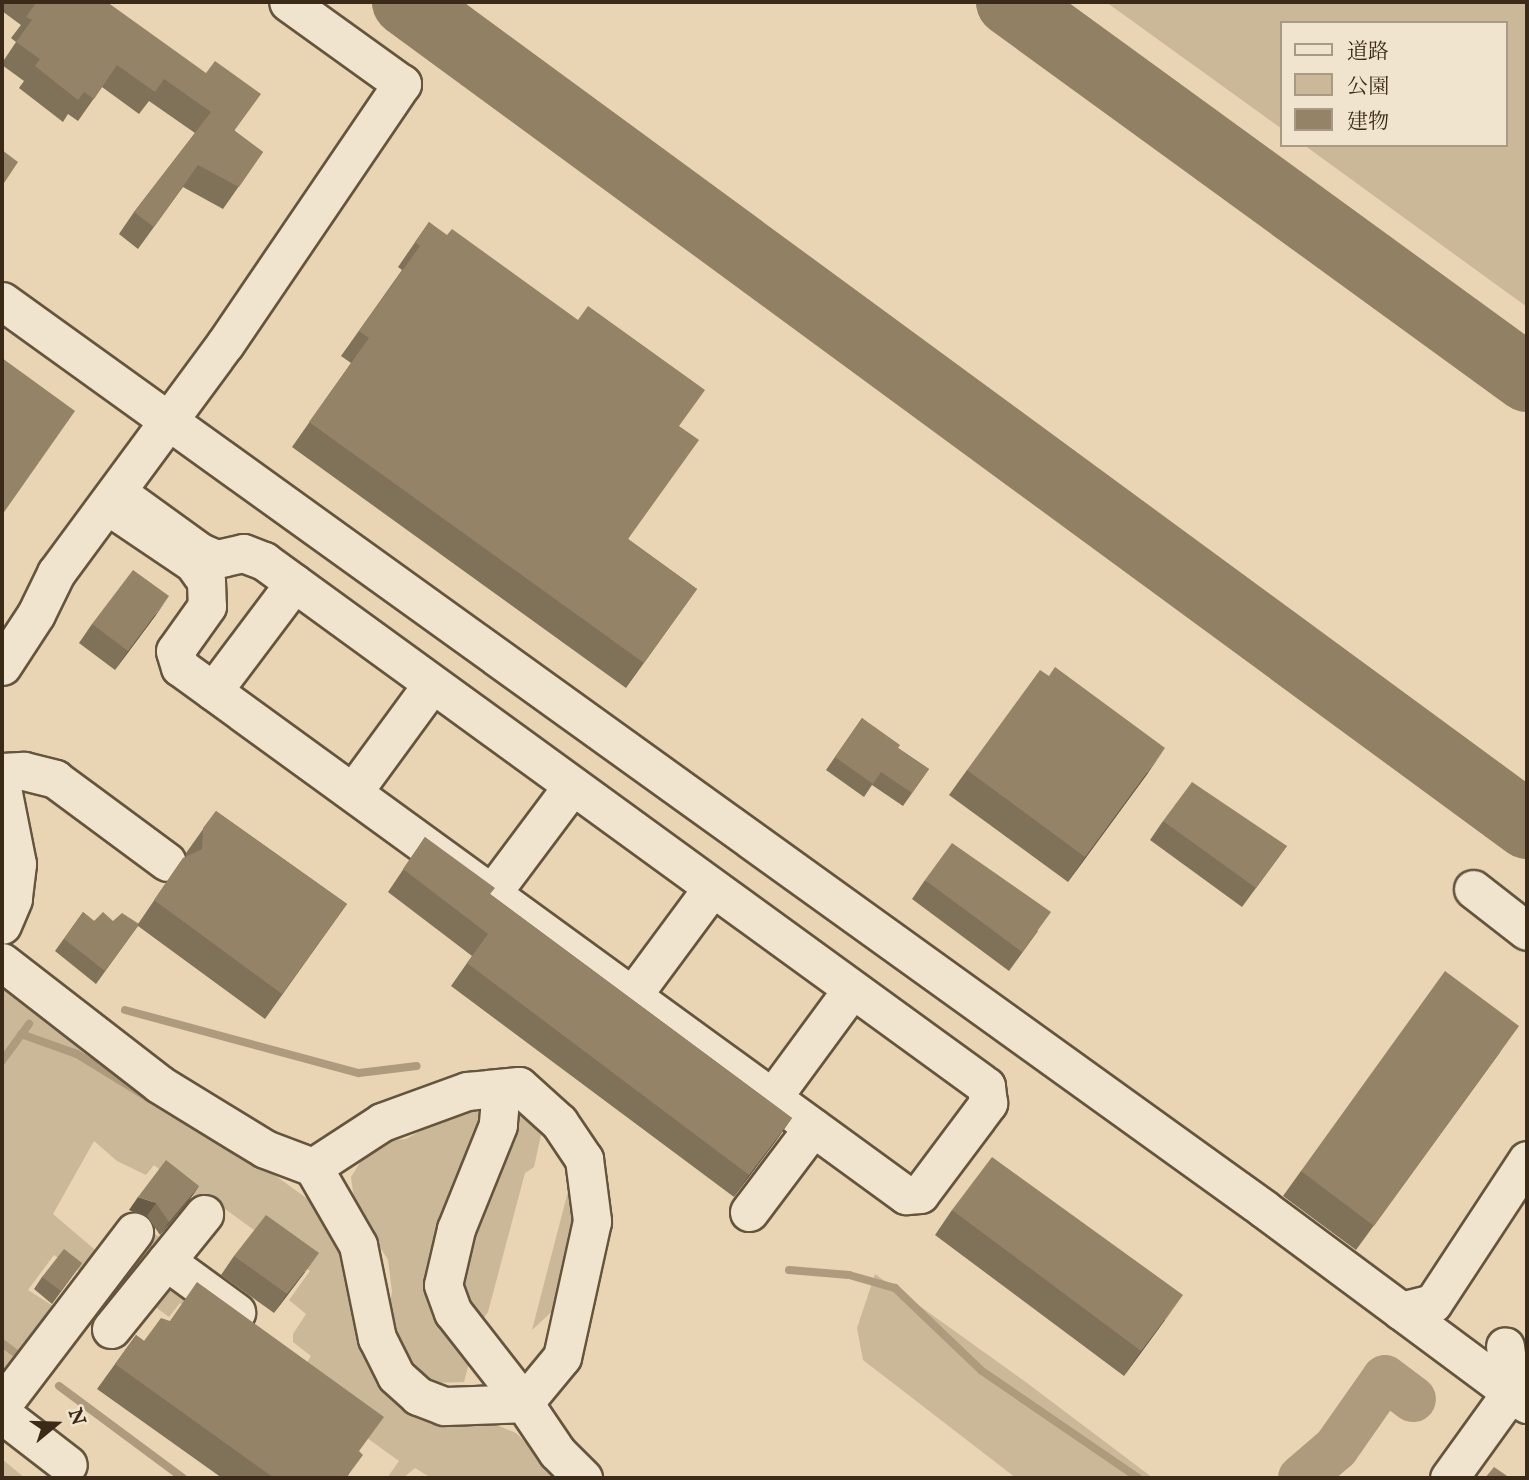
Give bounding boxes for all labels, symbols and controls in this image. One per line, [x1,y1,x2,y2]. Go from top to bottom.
legend [1280,21,1508,147]
text: 道路 [1347,39,1389,66]
text: 公園 [1347,74,1389,101]
text: 建物 [1347,109,1389,136]
north arrow [21,1389,91,1459]
text: N [62,1405,90,1429]

